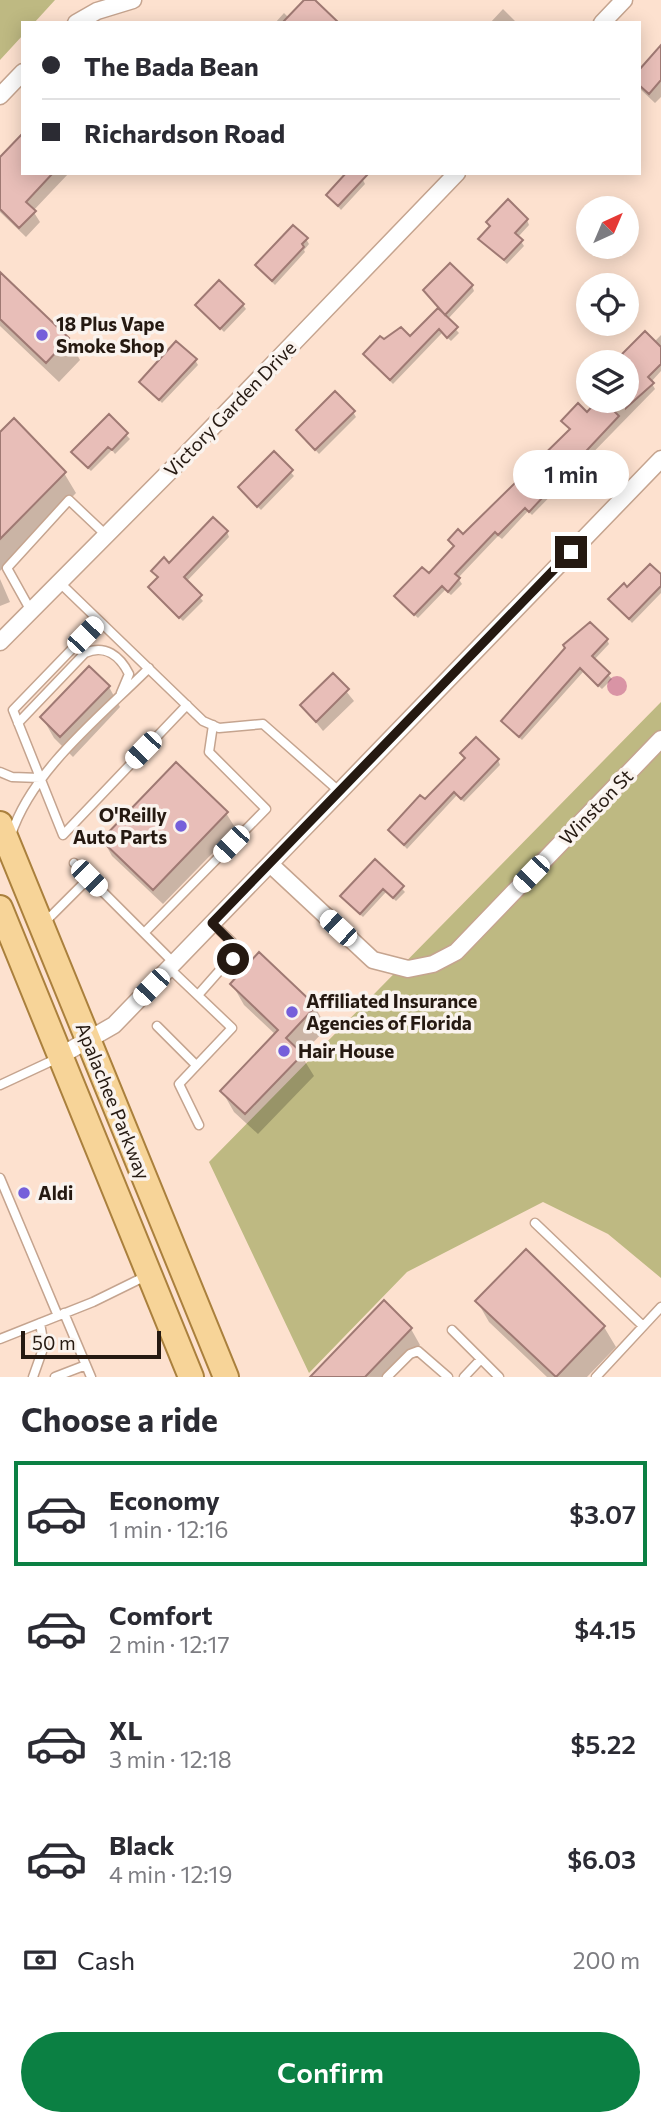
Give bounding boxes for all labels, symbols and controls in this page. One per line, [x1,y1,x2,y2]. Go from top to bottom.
text: The Bada Bean [84,50,259,81]
text: Richardson Road [84,117,285,148]
north arrow [576,196,639,259]
map controls [576,196,639,413]
button: locate [576,273,639,336]
place label: 18 Plus Vape Smoke Shop [56,312,165,357]
marker: 18 Plus Vape Smoke Shop [34,327,50,343]
street label: Victory Garden Drive [159,336,300,481]
button: layers [576,350,639,413]
callout: 1 min [513,450,629,500]
text: 1 min [544,460,598,488]
route end [555,536,587,568]
car [63,613,108,657]
car [121,728,166,772]
street label: Winston St [554,764,637,849]
place label: O'Reilly Auto Parts [73,803,168,848]
marker: O'Reilly Auto Parts [173,818,189,834]
car [209,822,254,866]
car [509,852,554,896]
car [67,856,112,900]
car [316,906,361,950]
route start [217,943,249,975]
car [129,965,174,1009]
place label: Affiliated Insurance Agencies of Florida [306,989,477,1034]
marker: Affiliated Insurance Agencies of Florida [284,1004,300,1020]
street label: Apalachee Parkway [71,1019,156,1183]
place label: Hair House [298,1039,394,1062]
marker: Hair House [276,1043,292,1059]
place label: Aldi [38,1181,73,1204]
marker: Aldi [16,1185,32,1201]
scale bar [21,1328,161,1360]
text: 50 m [32,1331,76,1354]
text: Choose a ride [21,1399,218,1439]
icon: car [25,1482,88,1545]
text: Economy [109,1484,220,1515]
text: $3.07 [569,1498,636,1529]
text: 1 min · 12:16 [109,1515,228,1543]
icon: car [25,1597,88,1660]
text: Comfort [109,1599,212,1630]
text: $4.15 [574,1613,636,1644]
text: 2 min · 12:17 [109,1630,230,1658]
icon: car [25,1712,88,1775]
text: XL [109,1714,143,1745]
text: $5.22 [571,1728,636,1759]
text: 3 min · 12:18 [109,1745,232,1773]
icon: car [25,1827,88,1890]
text: Black [109,1829,175,1860]
text: $6.03 [567,1843,636,1874]
text: 4 min · 12:19 [109,1860,232,1888]
icon: cash [21,1941,59,1979]
text: Cash [77,1944,135,1975]
text: 200 m [573,1946,640,1974]
button: Confirm [21,2032,640,2112]

